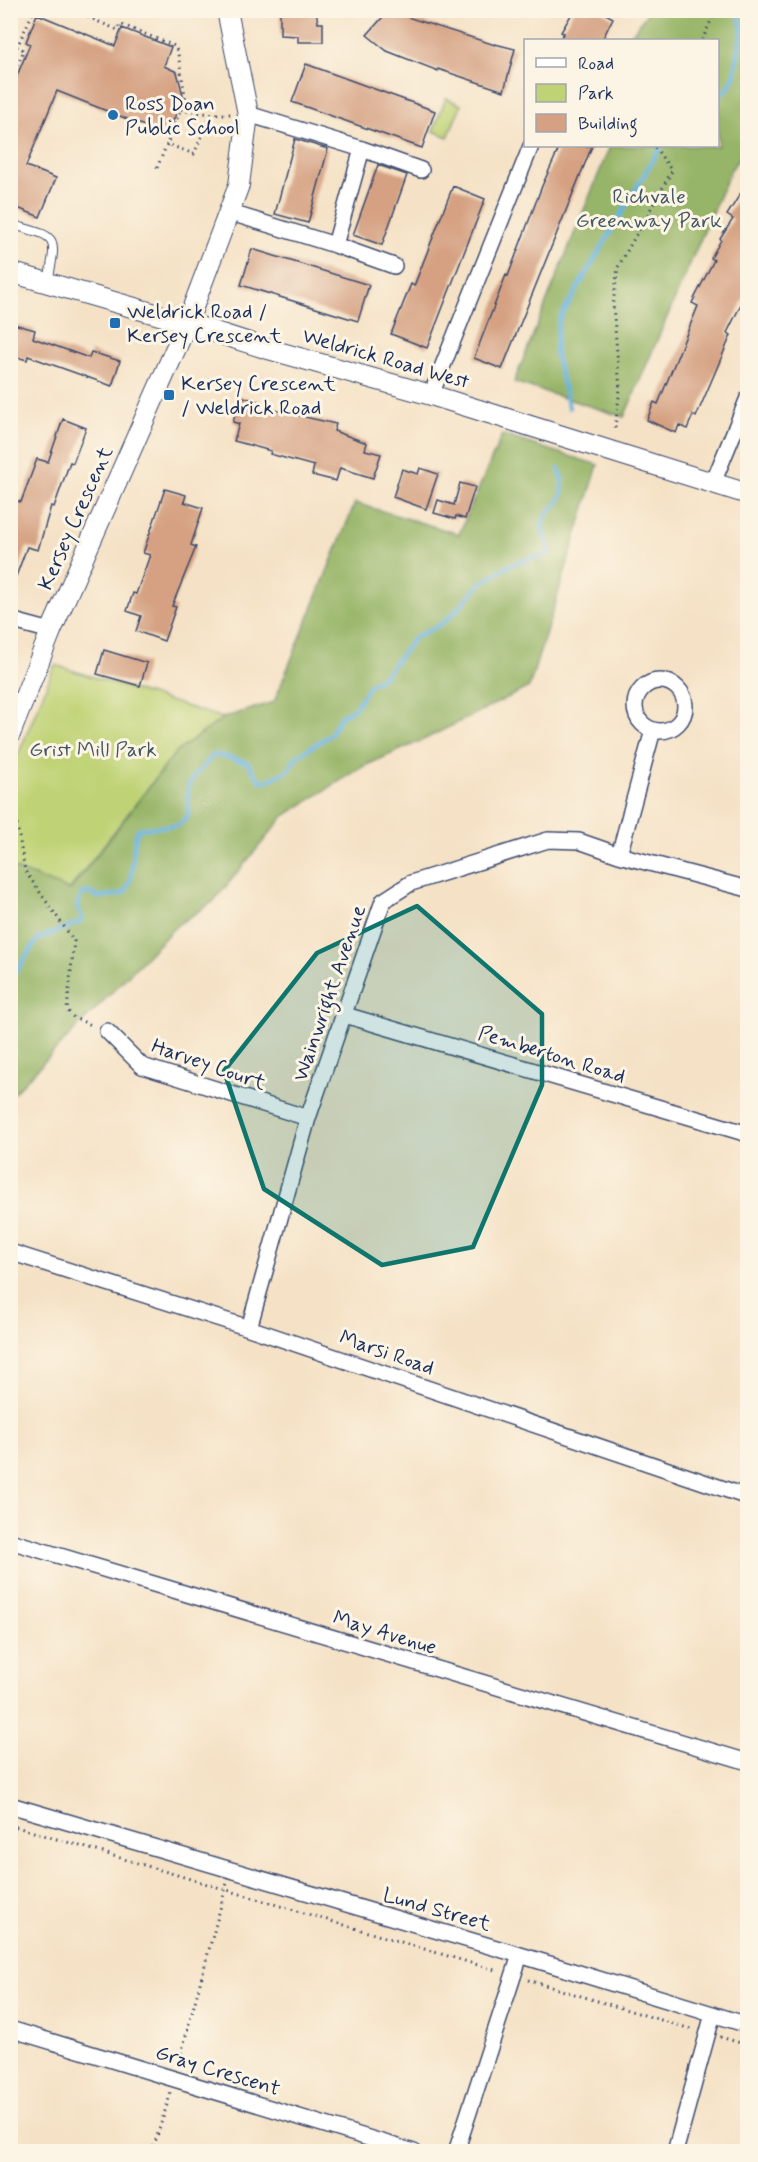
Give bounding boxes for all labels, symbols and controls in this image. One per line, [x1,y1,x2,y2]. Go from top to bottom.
legend [524,39,719,147]
text: Road [578,52,614,76]
text: Park [578,82,614,106]
place label: Ross Doan Public School [125,90,240,142]
marker: Ross Doan Public School [106,108,120,122]
text: Building [578,112,638,138]
park label: Richvale Greenway Park [576,183,722,235]
place label: Weldrick Road / Kersey Crescent [127,298,282,350]
marker: Weldrick Road / Kersey Crescent [108,316,122,330]
street label: Weldrick Road West [299,322,473,396]
place label: Kersey Crescent / Weldrick Road [181,370,336,422]
marker: Kersey Crescent / Weldrick Road [162,388,176,402]
street label: Kersey Crescent [32,441,120,595]
park label: Grist Mill Park [29,736,157,764]
street label: Wainwright Avenue [287,901,375,1086]
street label: Pemberton Road [475,1019,629,1091]
street label: Harvey Court [148,1032,270,1098]
street label: Marsi Road [336,1324,438,1382]
street label: May Avenue [329,1604,440,1662]
street label: Lund Street [380,1881,494,1939]
street label: Gray Crescent [152,2039,284,2103]

